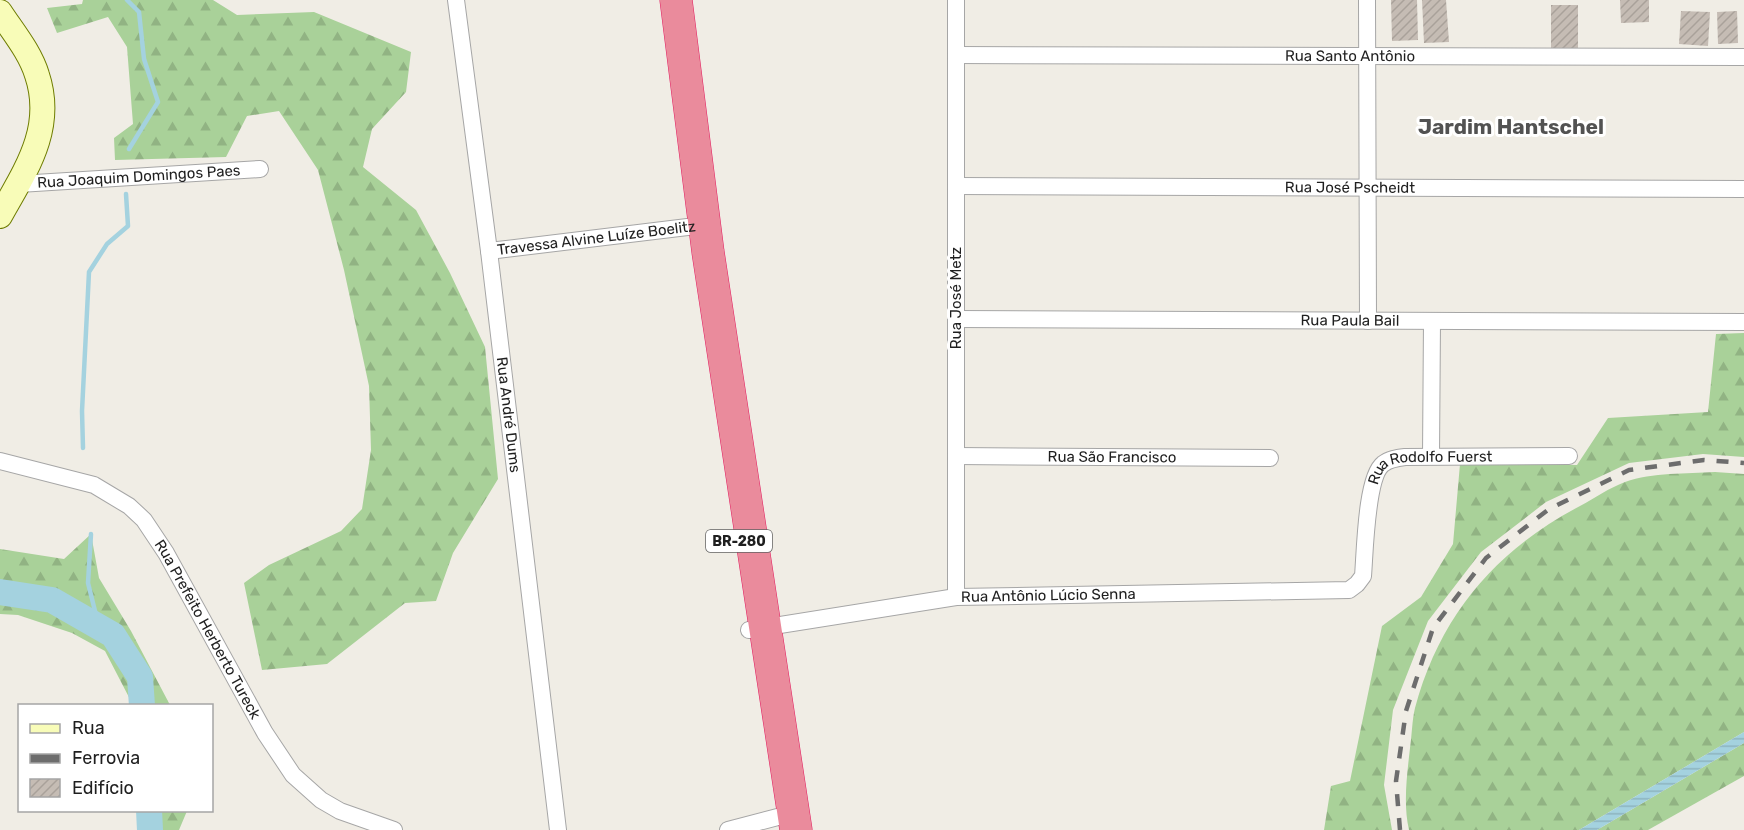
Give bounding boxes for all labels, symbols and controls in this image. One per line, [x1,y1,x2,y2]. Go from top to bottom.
street label: Rua Santo Antônio [1285,47,1415,65]
district label: Jardim Hantschel [1418,114,1604,139]
street label: Rua Joaquim Domingos Paes [37,161,241,192]
street label: Rua José Pscheidt [1285,178,1415,197]
street label: Travessa Alvine Luíze Boelitz [496,217,697,259]
street label: Rua José Metz [947,246,965,349]
street label: Rua Paula Bail [1301,311,1399,330]
street label: Rua André Dums [493,356,524,474]
street label: Rua Rodolfo Fuerst [1364,447,1493,487]
street label: Rua São Francisco [1048,448,1176,466]
road number: BR-280 [706,530,772,552]
street label: Rua Prefeito Herberto Tureck [151,536,265,722]
street label: Rua Antônio Lúcio Senna [961,585,1136,606]
legend [18,704,213,812]
text: Rua [72,717,105,739]
text: Ferrovia [72,747,140,769]
text: Edifício [72,777,134,799]

